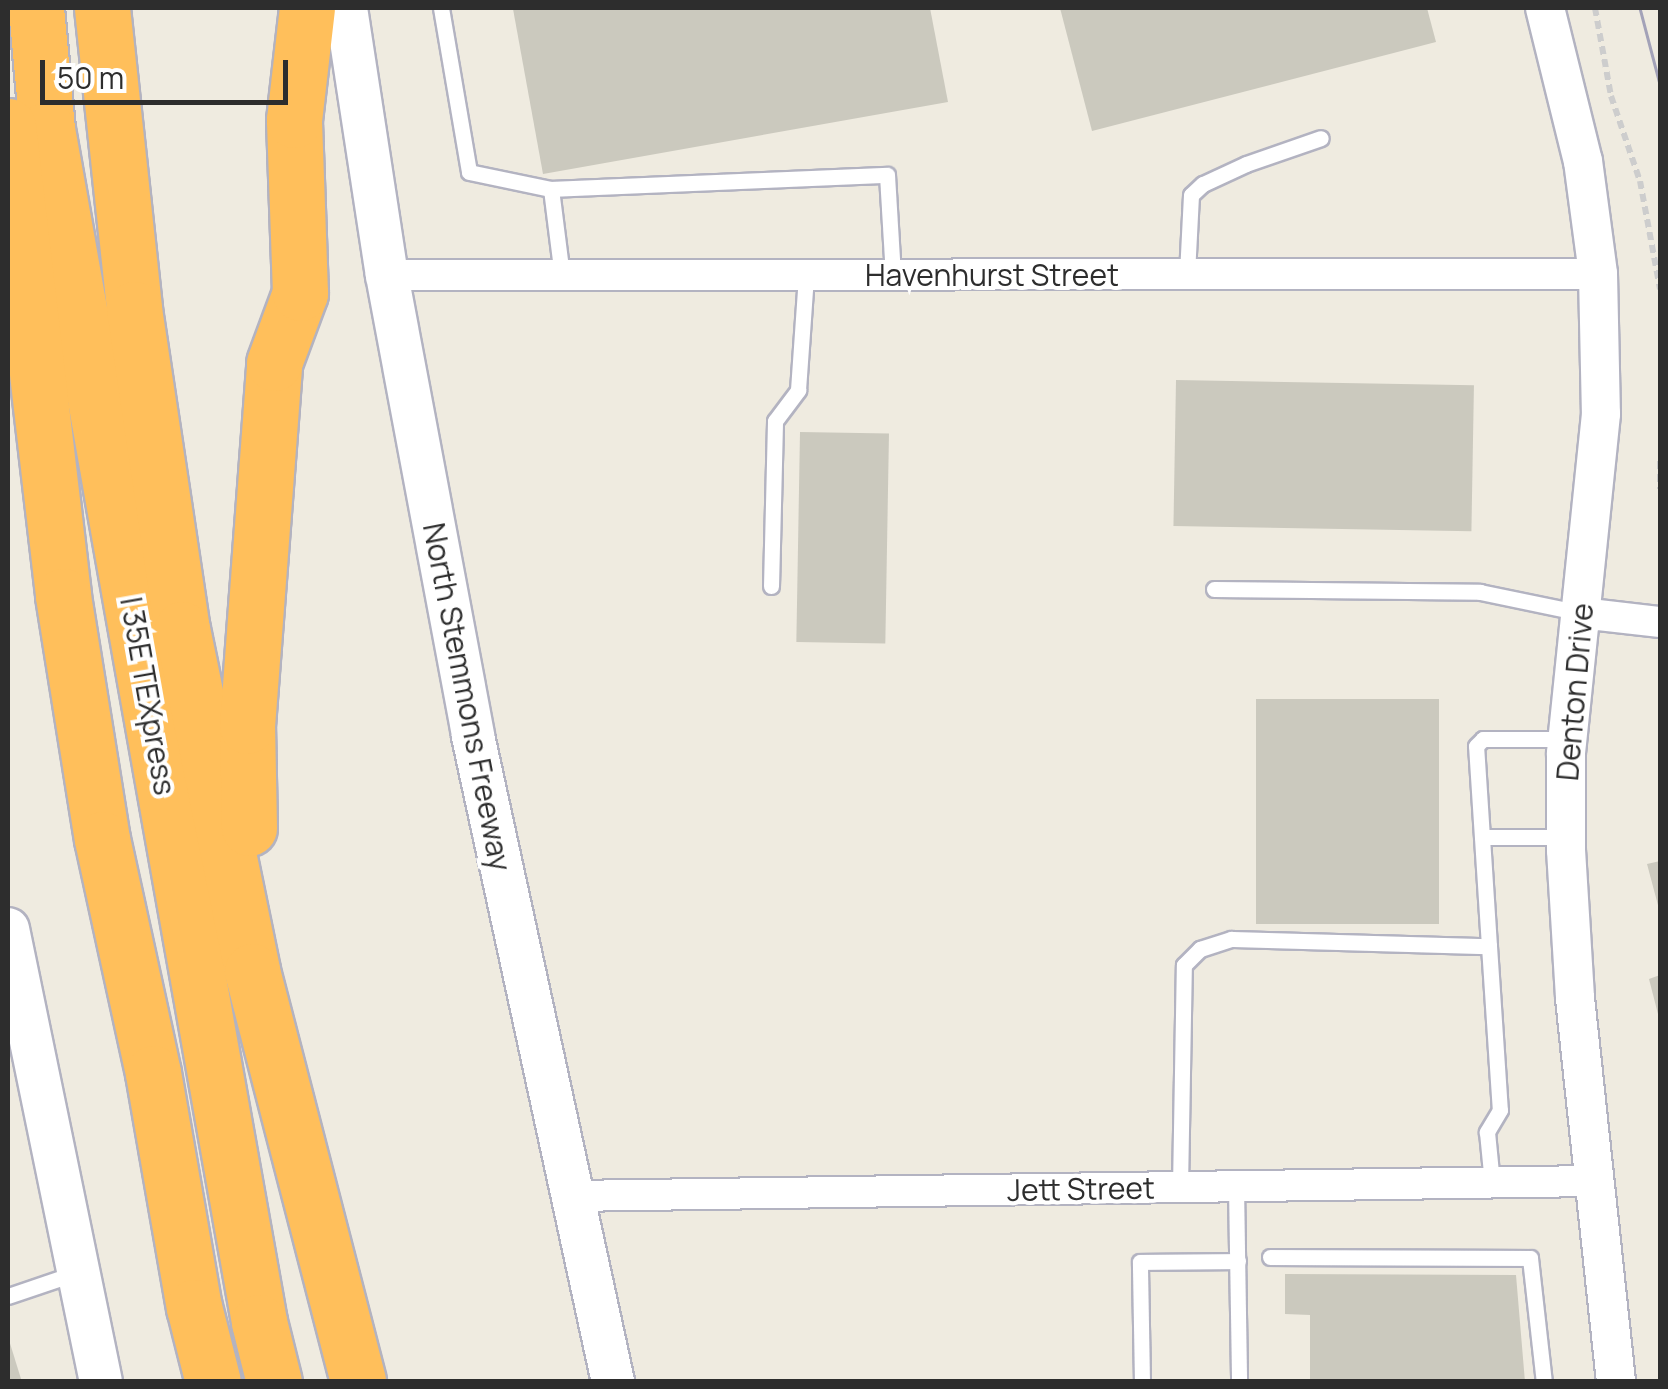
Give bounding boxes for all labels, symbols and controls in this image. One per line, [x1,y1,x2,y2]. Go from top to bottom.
scale bar [45,40,292,102]
text: 50 m [57,57,124,98]
street label: Havenhurst Street [865,257,1119,293]
street label: North Stemmons Freeway [416,520,518,874]
street label: I 35E TEXpress [113,594,183,798]
street label: Denton Drive [1549,602,1601,782]
street label: Jett Street [1007,1170,1155,1208]

